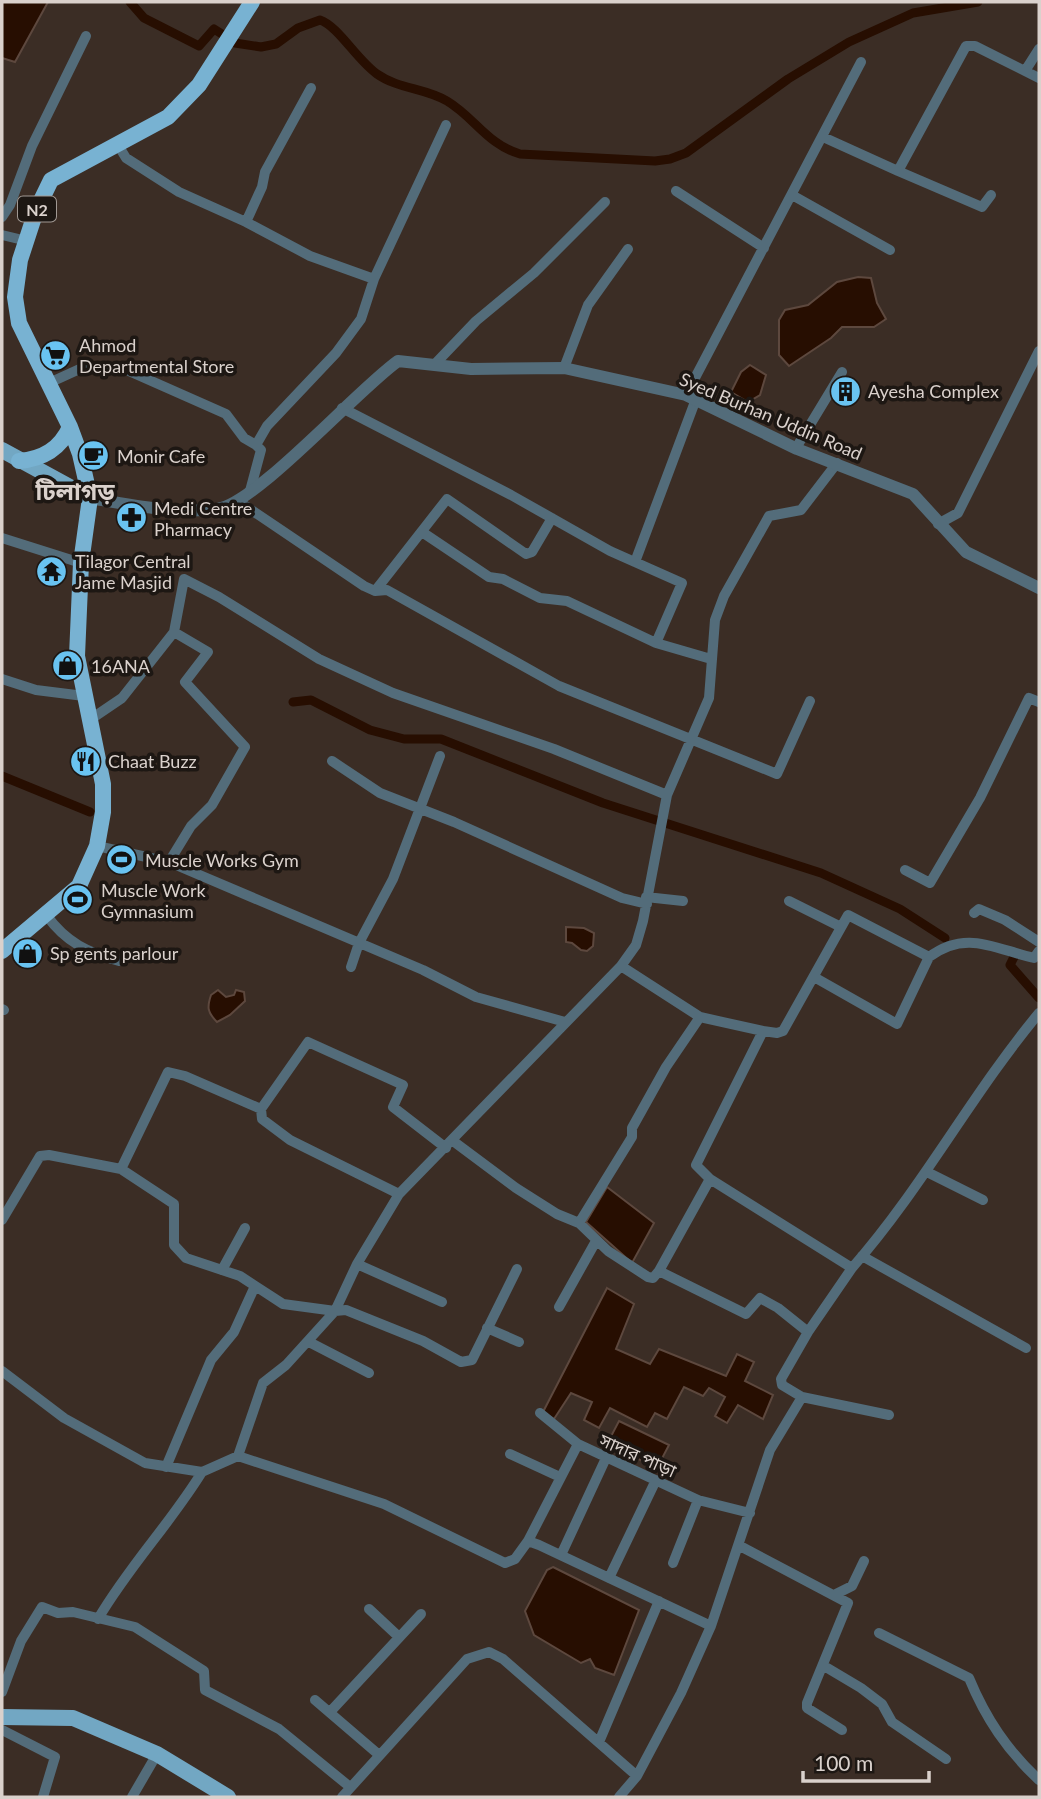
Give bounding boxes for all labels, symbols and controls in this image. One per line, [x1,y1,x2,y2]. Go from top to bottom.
road number: N2 [18,196,56,222]
place label: Ahmod Departmental Store [79,334,234,377]
supermarket icon: Ahmod Departmental Store [39,338,73,372]
street label: Syed Burhan Uddin Road [676,368,866,464]
building icon: Ayesha Complex [828,374,862,408]
place label: Ayesha Complex [868,380,999,402]
cafe icon: Monir Cafe [77,439,111,473]
place label: Monir Cafe [117,445,205,467]
district label: টিলাগড় [35,476,115,505]
place label: Medi Centre Pharmacy [154,497,252,540]
pharmacy icon: Medi Centre Pharmacy [114,501,148,535]
place label: Tilagor Central Jame Masjid [75,550,191,593]
temple icon: Tilagor Central Jame Masjid [35,554,69,588]
shop icon: 16ANA [51,649,85,683]
place label: 16ANA [91,655,151,677]
restaurant icon: Chaat Buzz [68,744,102,778]
place label: Chaat Buzz [108,750,197,772]
sports icon: Muscle Works Gym [105,843,139,877]
place label: Muscle Works Gym [145,849,299,871]
place label: Muscle Work Gymnasium [101,879,206,922]
sports icon: Muscle Work Gymnasium [61,883,95,917]
shop icon: Sp gents parlour [10,936,44,970]
place label: Sp gents parlour [50,942,179,964]
street label: সাদার পাড়া [595,1428,680,1482]
scale bar [803,1740,929,1784]
text: 100 m [814,1750,873,1775]

